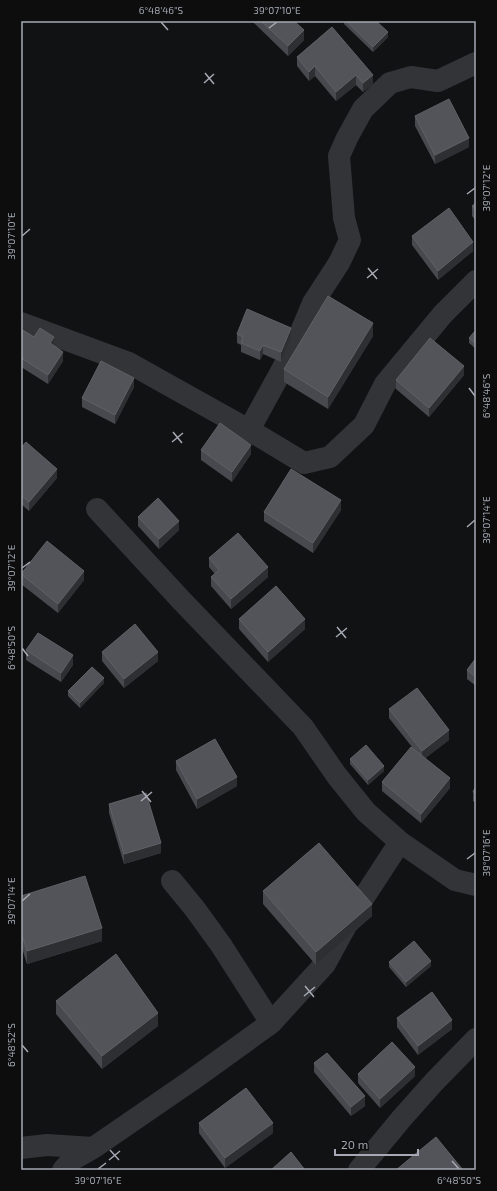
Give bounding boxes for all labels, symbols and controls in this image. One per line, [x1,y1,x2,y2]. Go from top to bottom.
text: 6°48'46"S [139,4,184,16]
text: 39°07'10"E [253,4,301,16]
text: 39°07'12"E [480,164,492,211]
text: 39°07'10"E [5,212,17,260]
text: 6°48'46"S [480,373,492,418]
text: 39°07'14"E [480,496,492,544]
text: 39°07'12"E [5,544,17,591]
text: 6°48'50"S [5,626,17,670]
text: 39°07'16"E [480,829,492,876]
text: 39°07'14"E [5,877,17,925]
text: 6°48'52"S [5,1023,17,1067]
scale bar [335,1131,418,1157]
text: 20 m [341,1137,368,1151]
text: 39°07'16"E [75,1174,122,1186]
text: 6°48'50"S [437,1174,481,1186]

